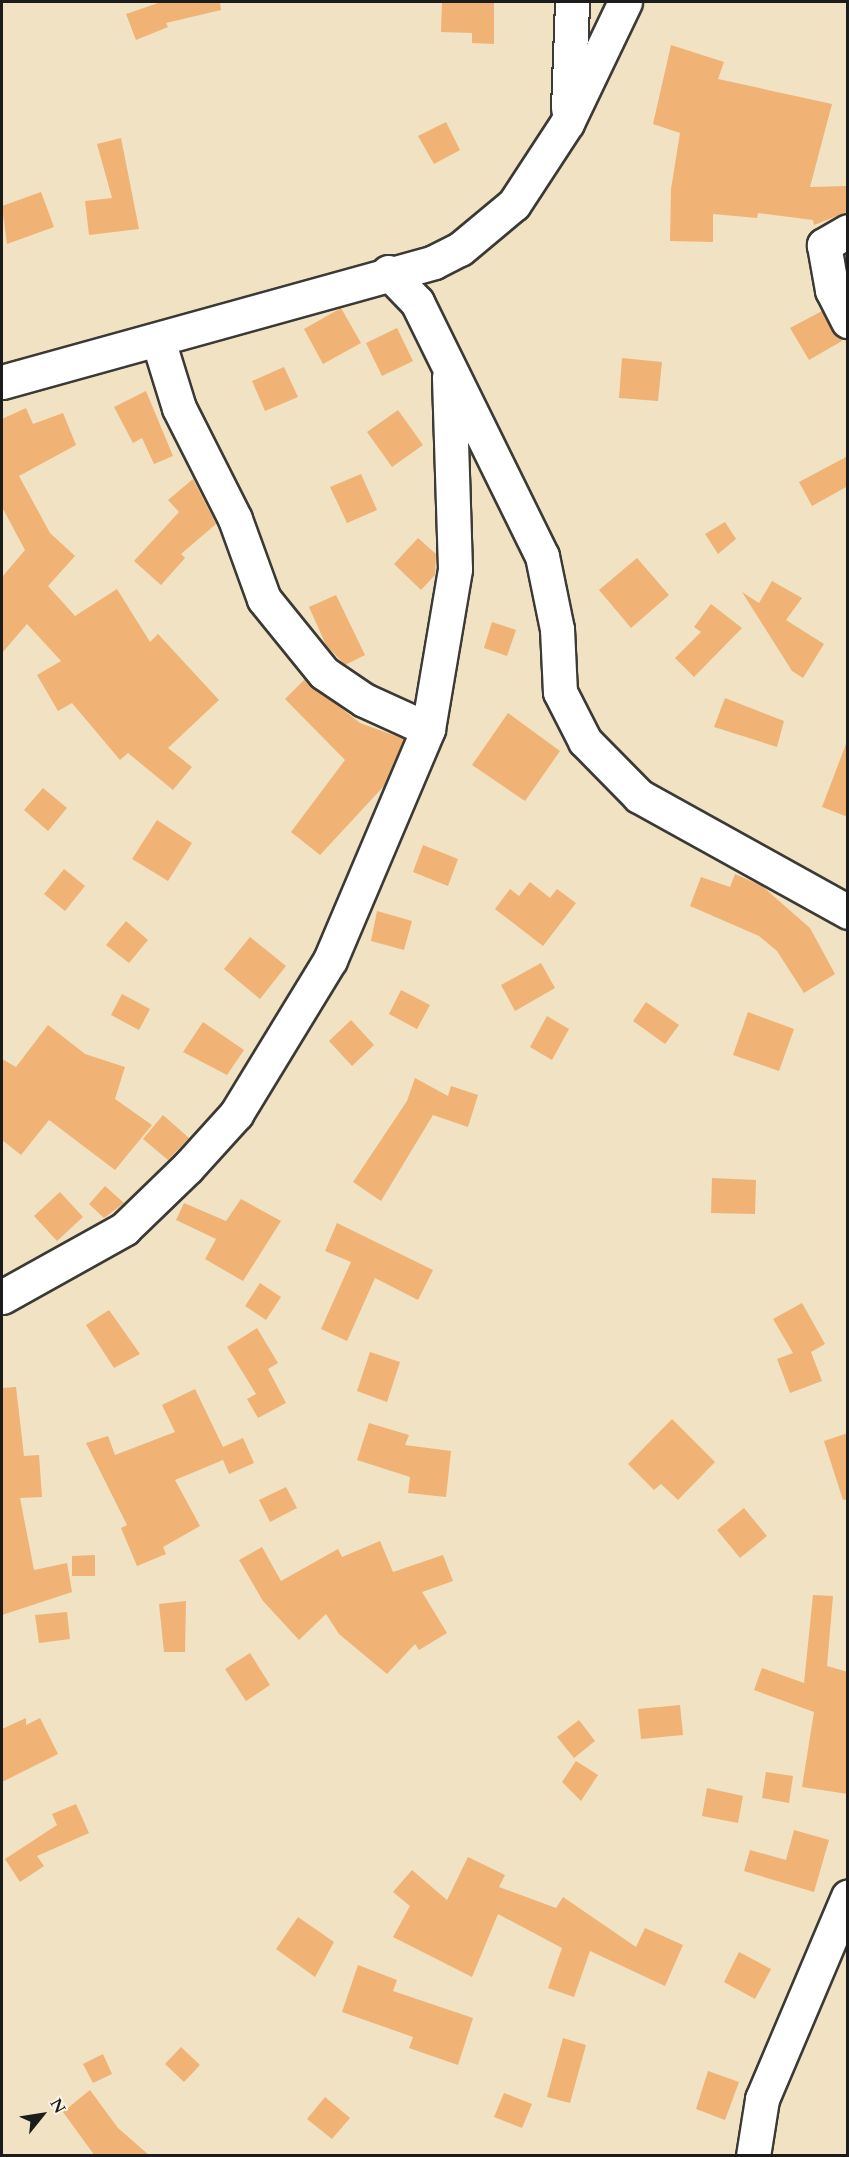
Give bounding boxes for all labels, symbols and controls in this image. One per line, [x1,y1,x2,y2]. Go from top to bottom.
north arrow [12,2085,72,2145]
text: N [45,2094,71,2118]

